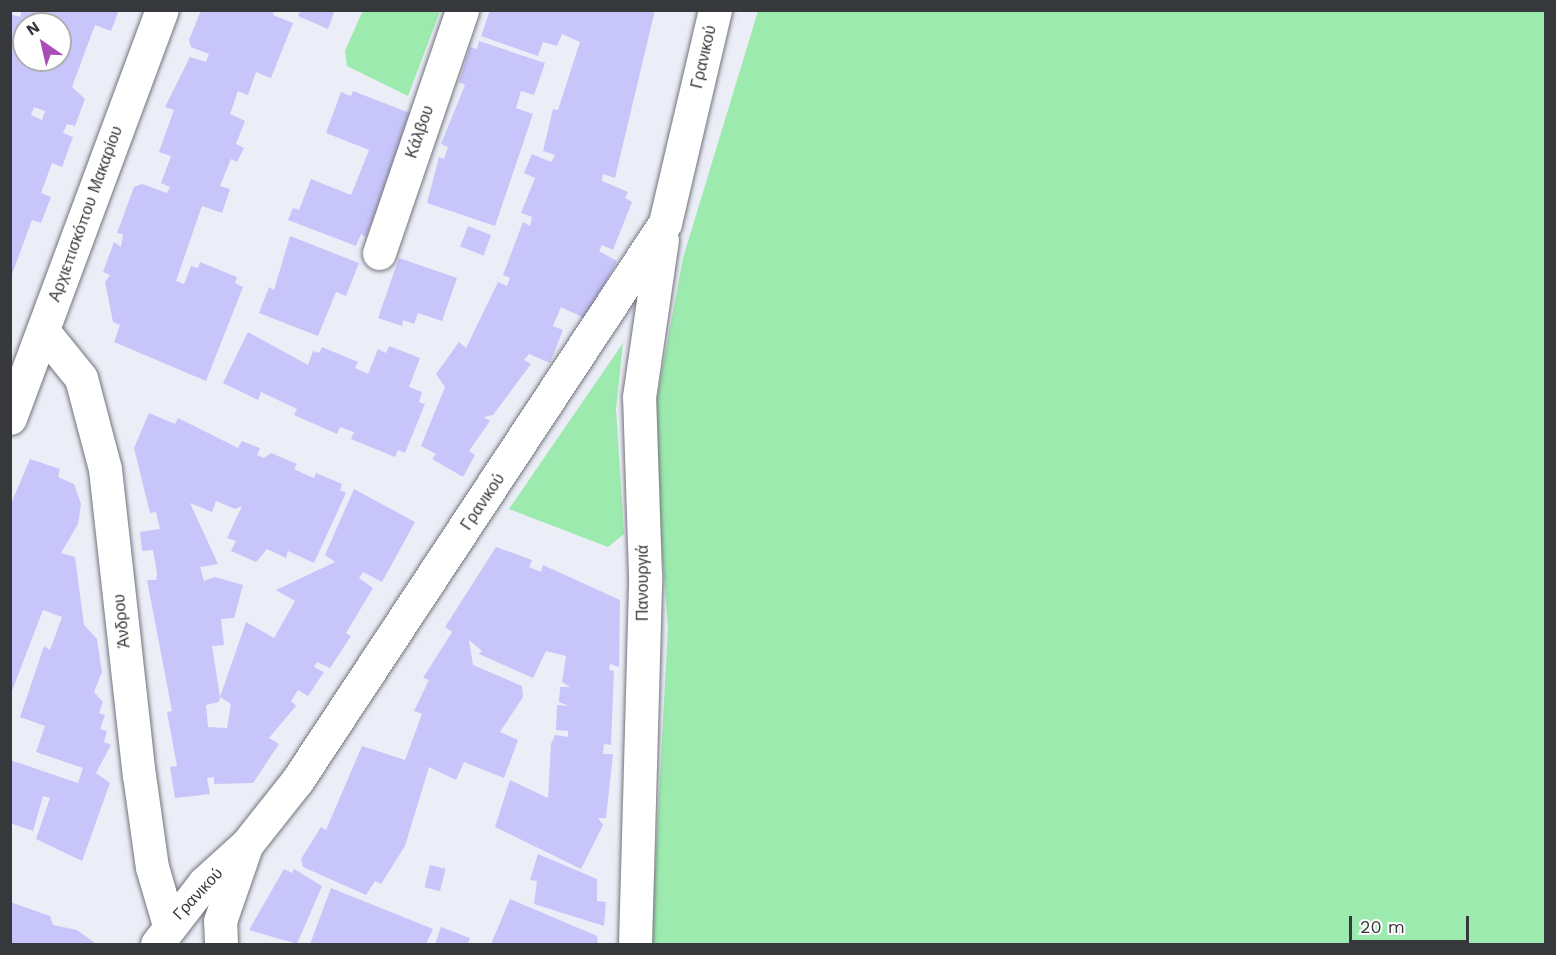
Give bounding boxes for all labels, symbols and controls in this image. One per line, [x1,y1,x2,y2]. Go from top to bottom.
north arrow [12,12,72,72]
text: N [23,17,43,40]
street label: Γρανικού [687,24,721,90]
street label: Κάλβου [402,103,438,161]
street label: Αρχιεπισκόπου Μακαρίου [45,124,127,304]
street label: Γρανικού [457,470,509,534]
street label: Πανουργιά [633,545,653,621]
street label: Άνδρου [110,593,134,649]
street label: Γρανικού [169,864,227,924]
scale bar [1352,904,1472,942]
text: 20 m [1360,916,1405,937]

